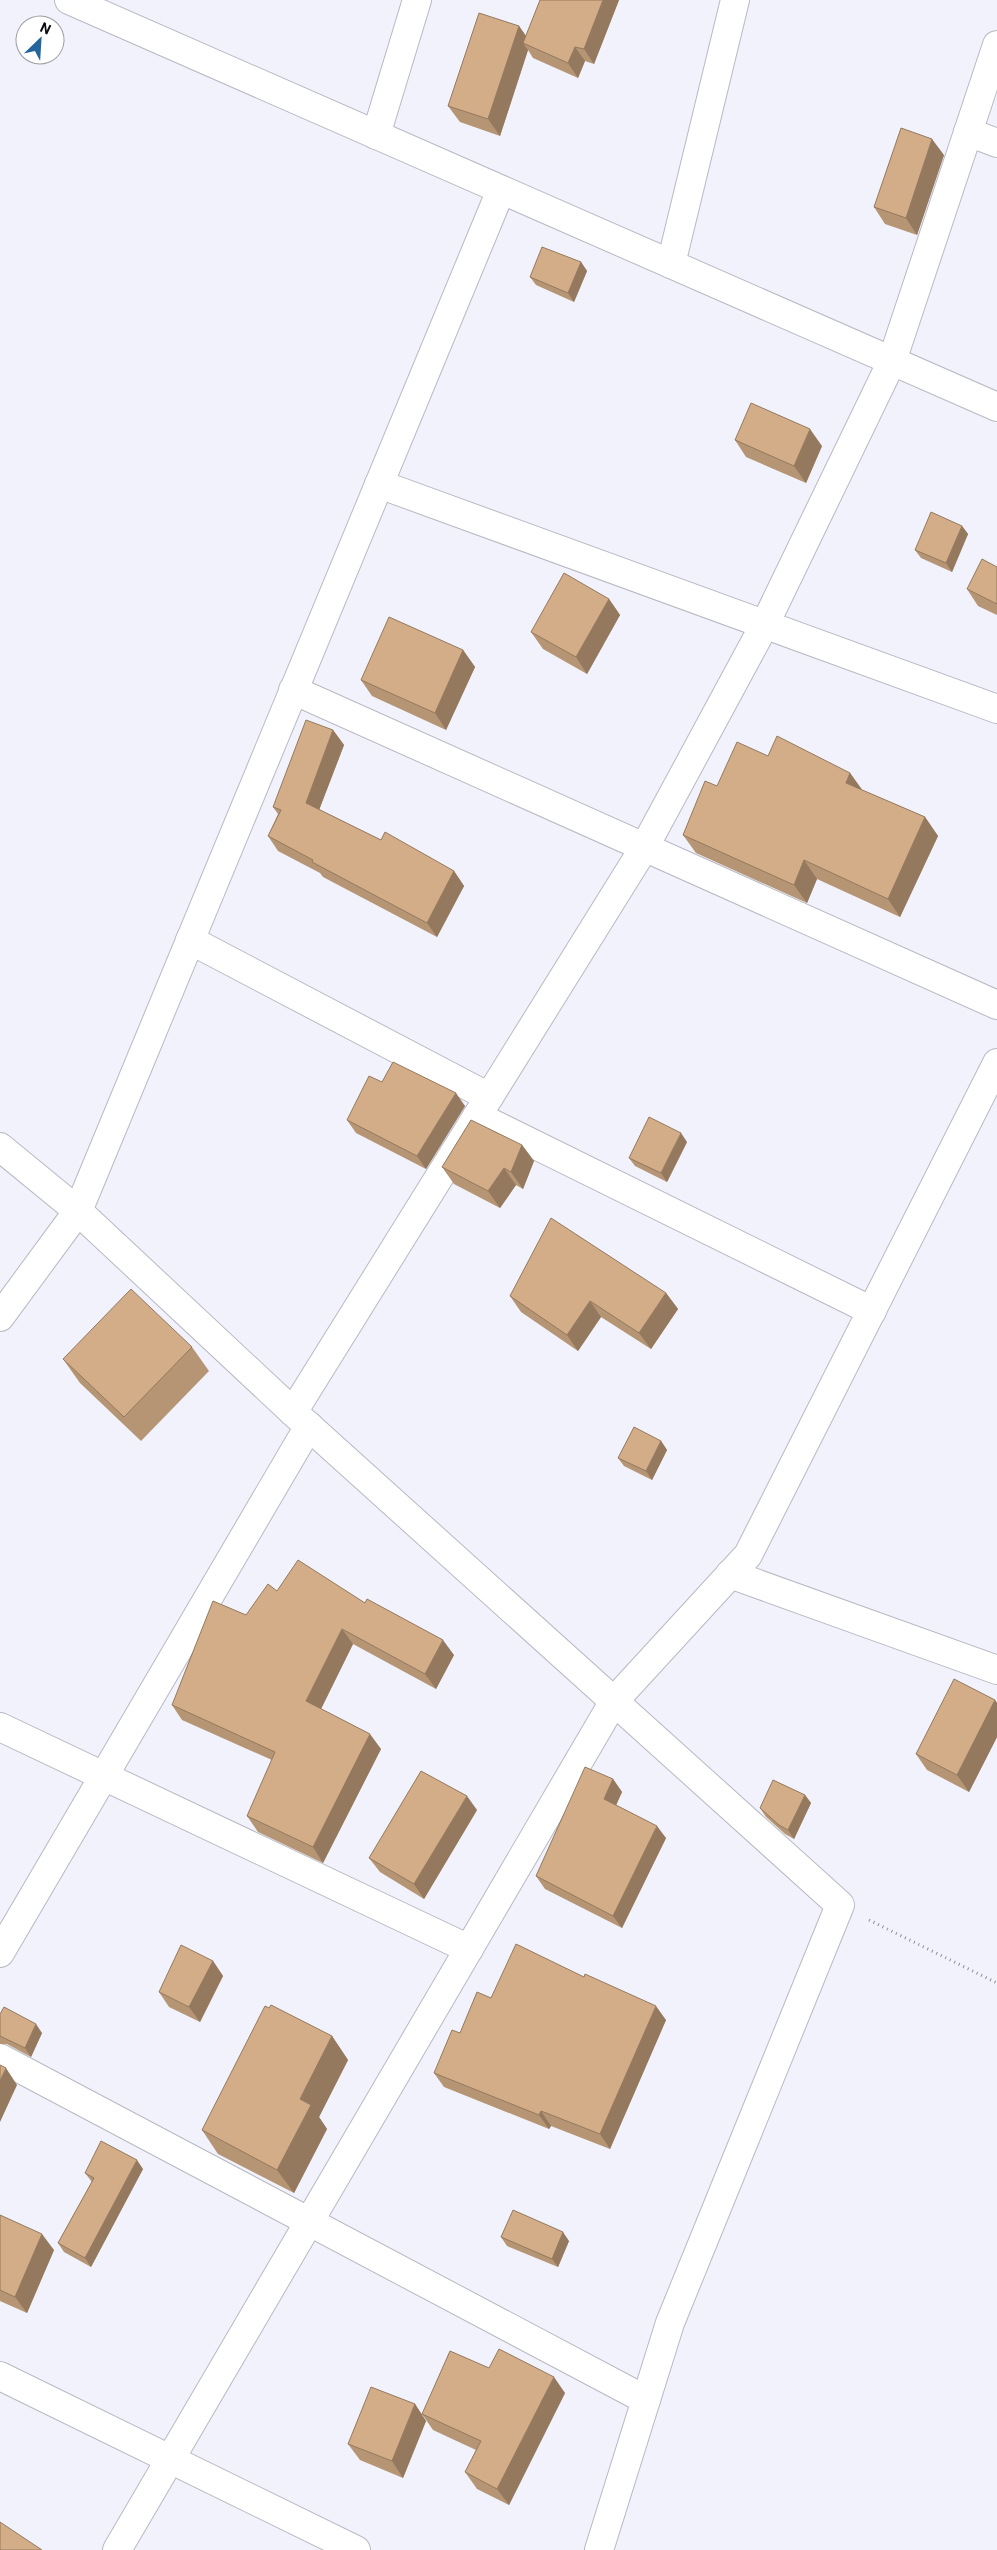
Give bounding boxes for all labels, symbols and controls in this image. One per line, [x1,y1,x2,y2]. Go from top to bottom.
north arrow [15,15,65,65]
text: N [38,19,53,38]

